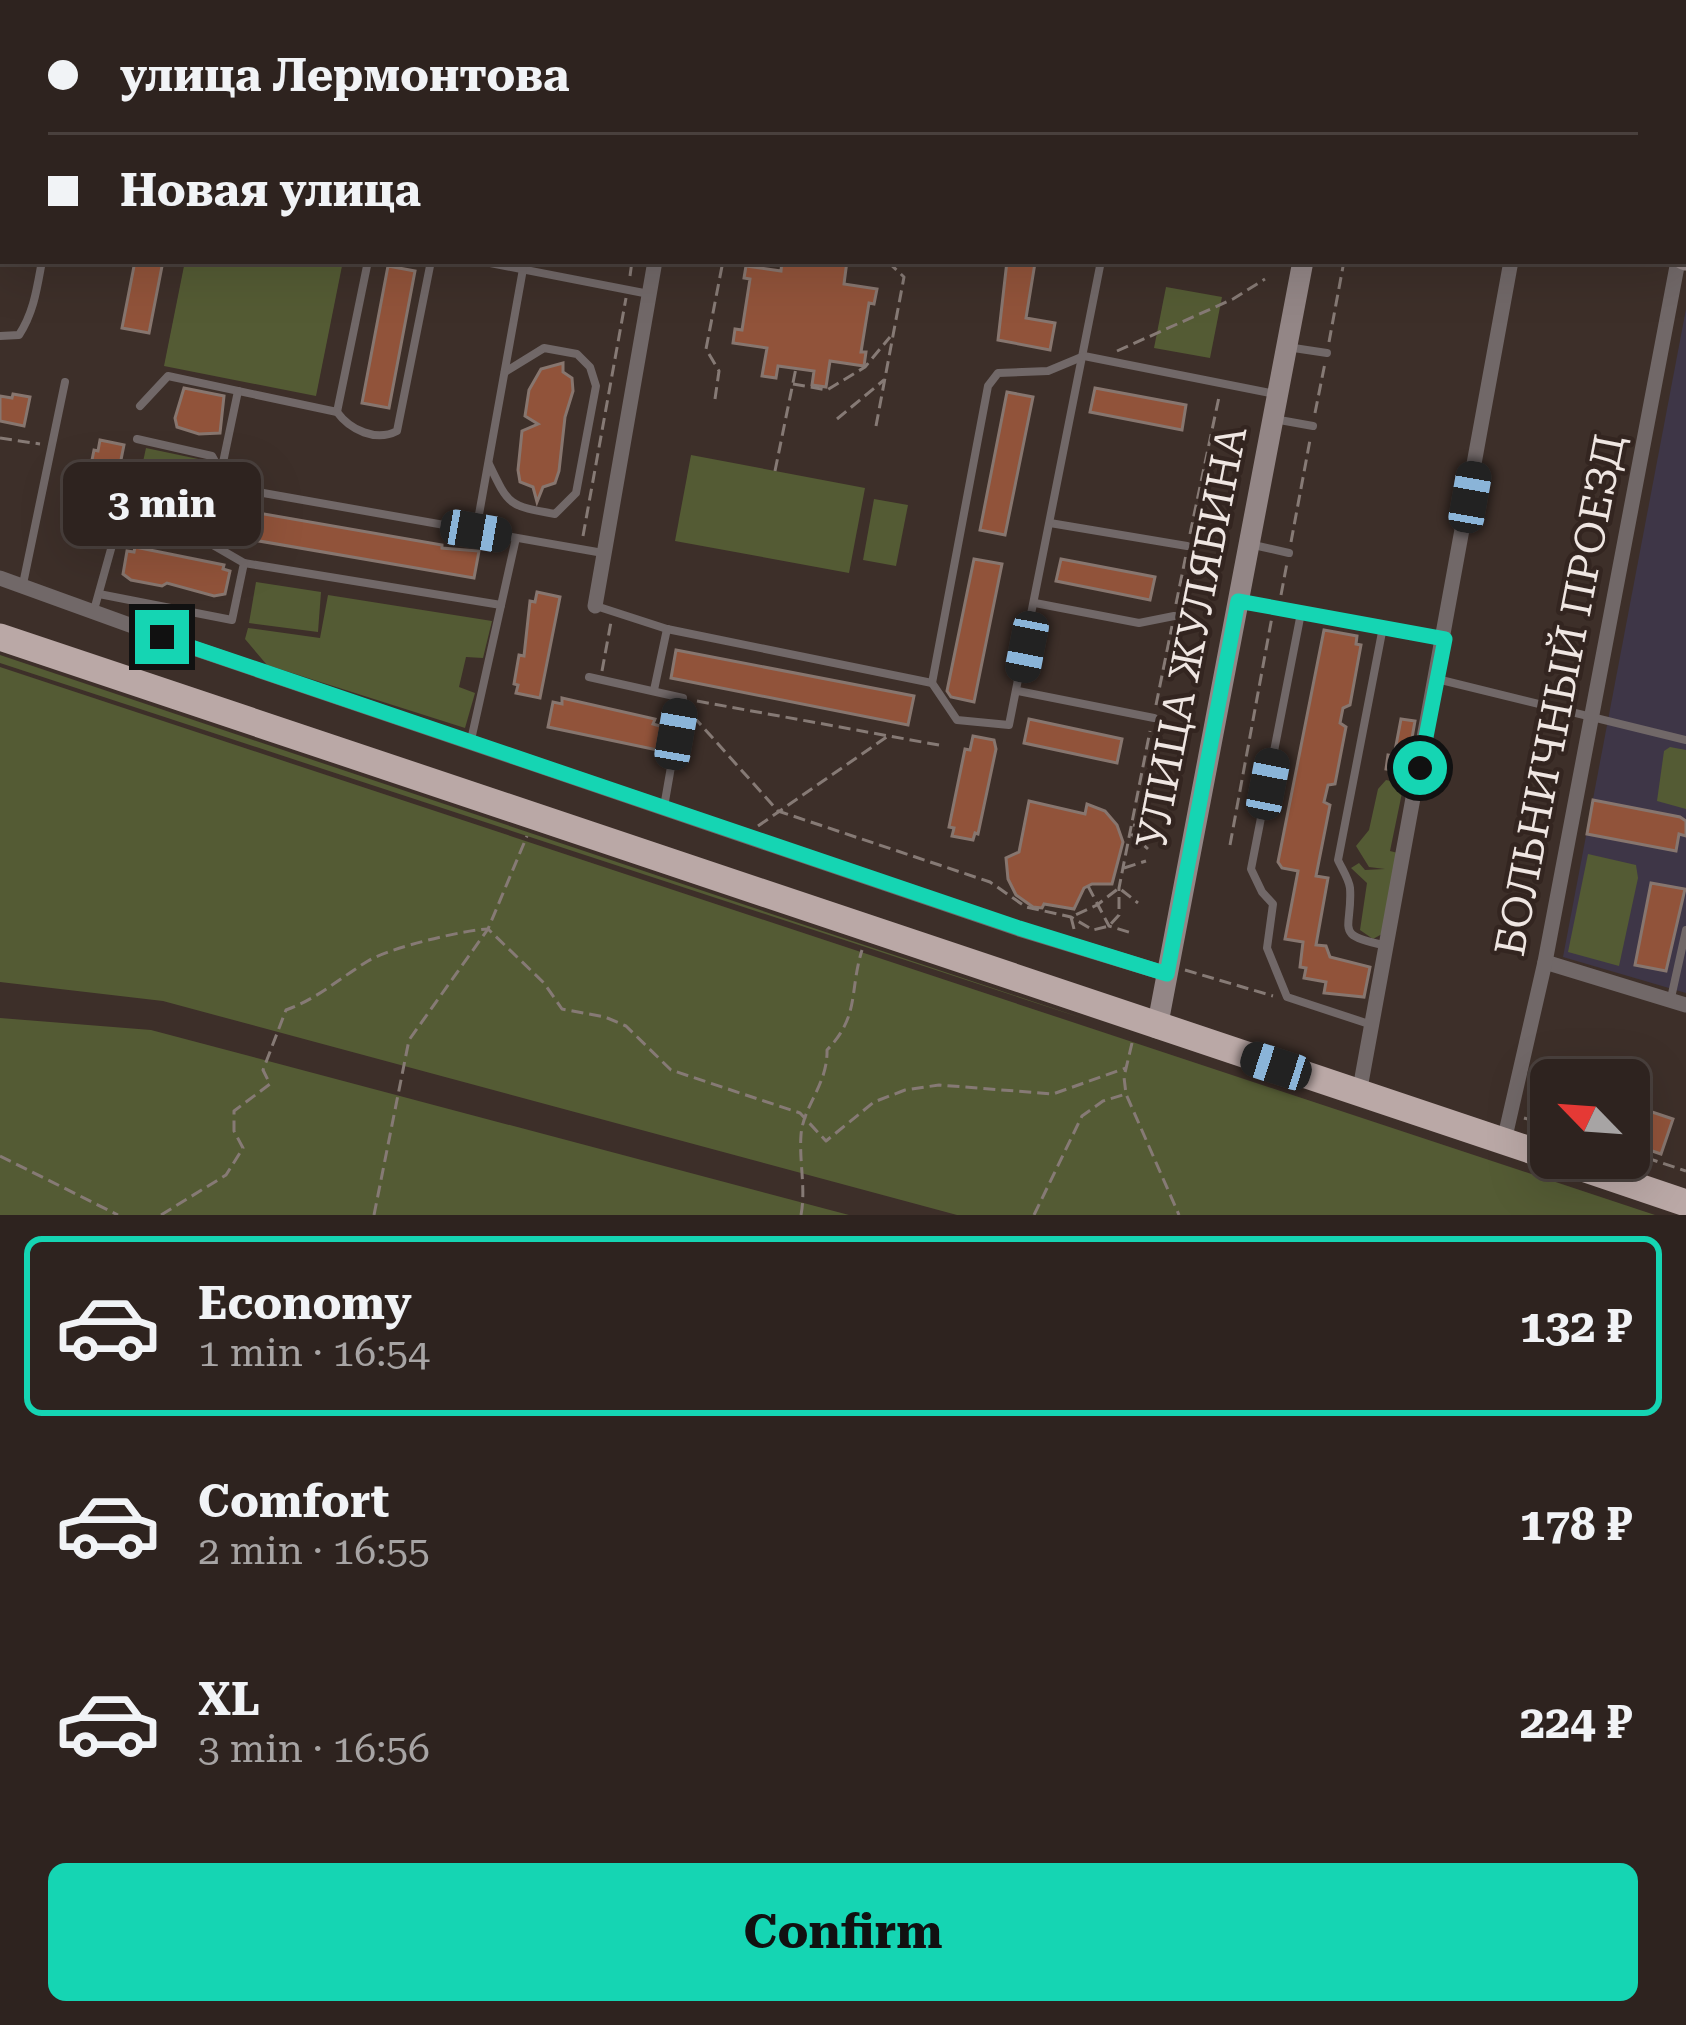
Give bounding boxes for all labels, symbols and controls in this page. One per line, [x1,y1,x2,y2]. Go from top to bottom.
text: улица Лермонтова [120,49,569,102]
text: Новая улица [120,164,421,217]
street label: УЛИЦА ЖУЛЯБИНА [1127,421,1257,852]
street label: БОЛЬНИЧНЫЙ ПРОЕЗД [1485,430,1634,960]
car [1446,458,1494,536]
callout: 3 min [63,463,261,547]
text: 3 min [108,481,216,527]
car [437,507,515,555]
car [1002,608,1052,686]
route end [135,610,189,664]
car [652,695,700,773]
route start [1393,741,1447,795]
car [1243,745,1293,823]
car [1236,1038,1316,1094]
north arrow [1530,1059,1650,1179]
map controls [1530,1059,1650,1179]
icon: car [54,1272,162,1380]
text: Economy [198,1277,412,1330]
text: 132 ₽ [1520,1300,1632,1353]
text: 1 min · 16:54 [198,1330,430,1376]
icon: car [54,1470,162,1578]
text: Comfort [198,1475,389,1528]
text: 178 ₽ [1520,1498,1632,1551]
text: 2 min · 16:55 [198,1528,430,1574]
icon: car [54,1668,162,1776]
text: XL [198,1673,260,1726]
text: 224 ₽ [1520,1696,1632,1749]
text: 3 min · 16:56 [198,1726,430,1772]
button: Confirm [48,1863,1638,2001]

